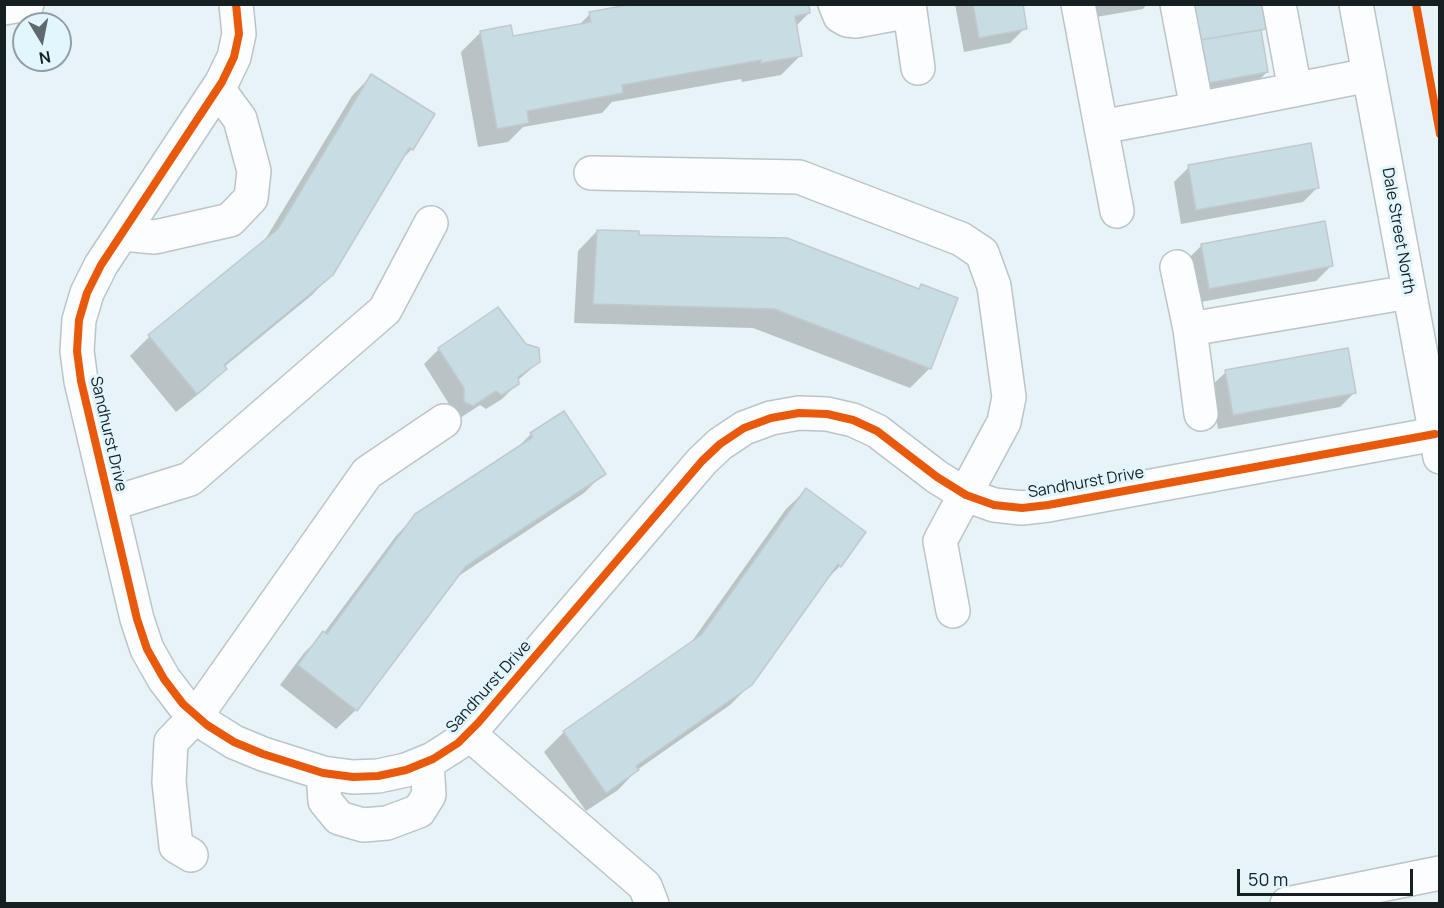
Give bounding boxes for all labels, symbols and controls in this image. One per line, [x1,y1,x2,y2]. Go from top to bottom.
north arrow [12,12,72,72]
text: N [37,46,52,70]
street label: Dale Street North [1377,166,1419,296]
street label: Sandhurst Drive [85,375,131,493]
street label: Sandhurst Drive [1026,463,1146,503]
street label: Sandhurst Drive [443,637,535,737]
scale bar [1240,857,1416,895]
text: 50 m [1248,867,1288,891]

